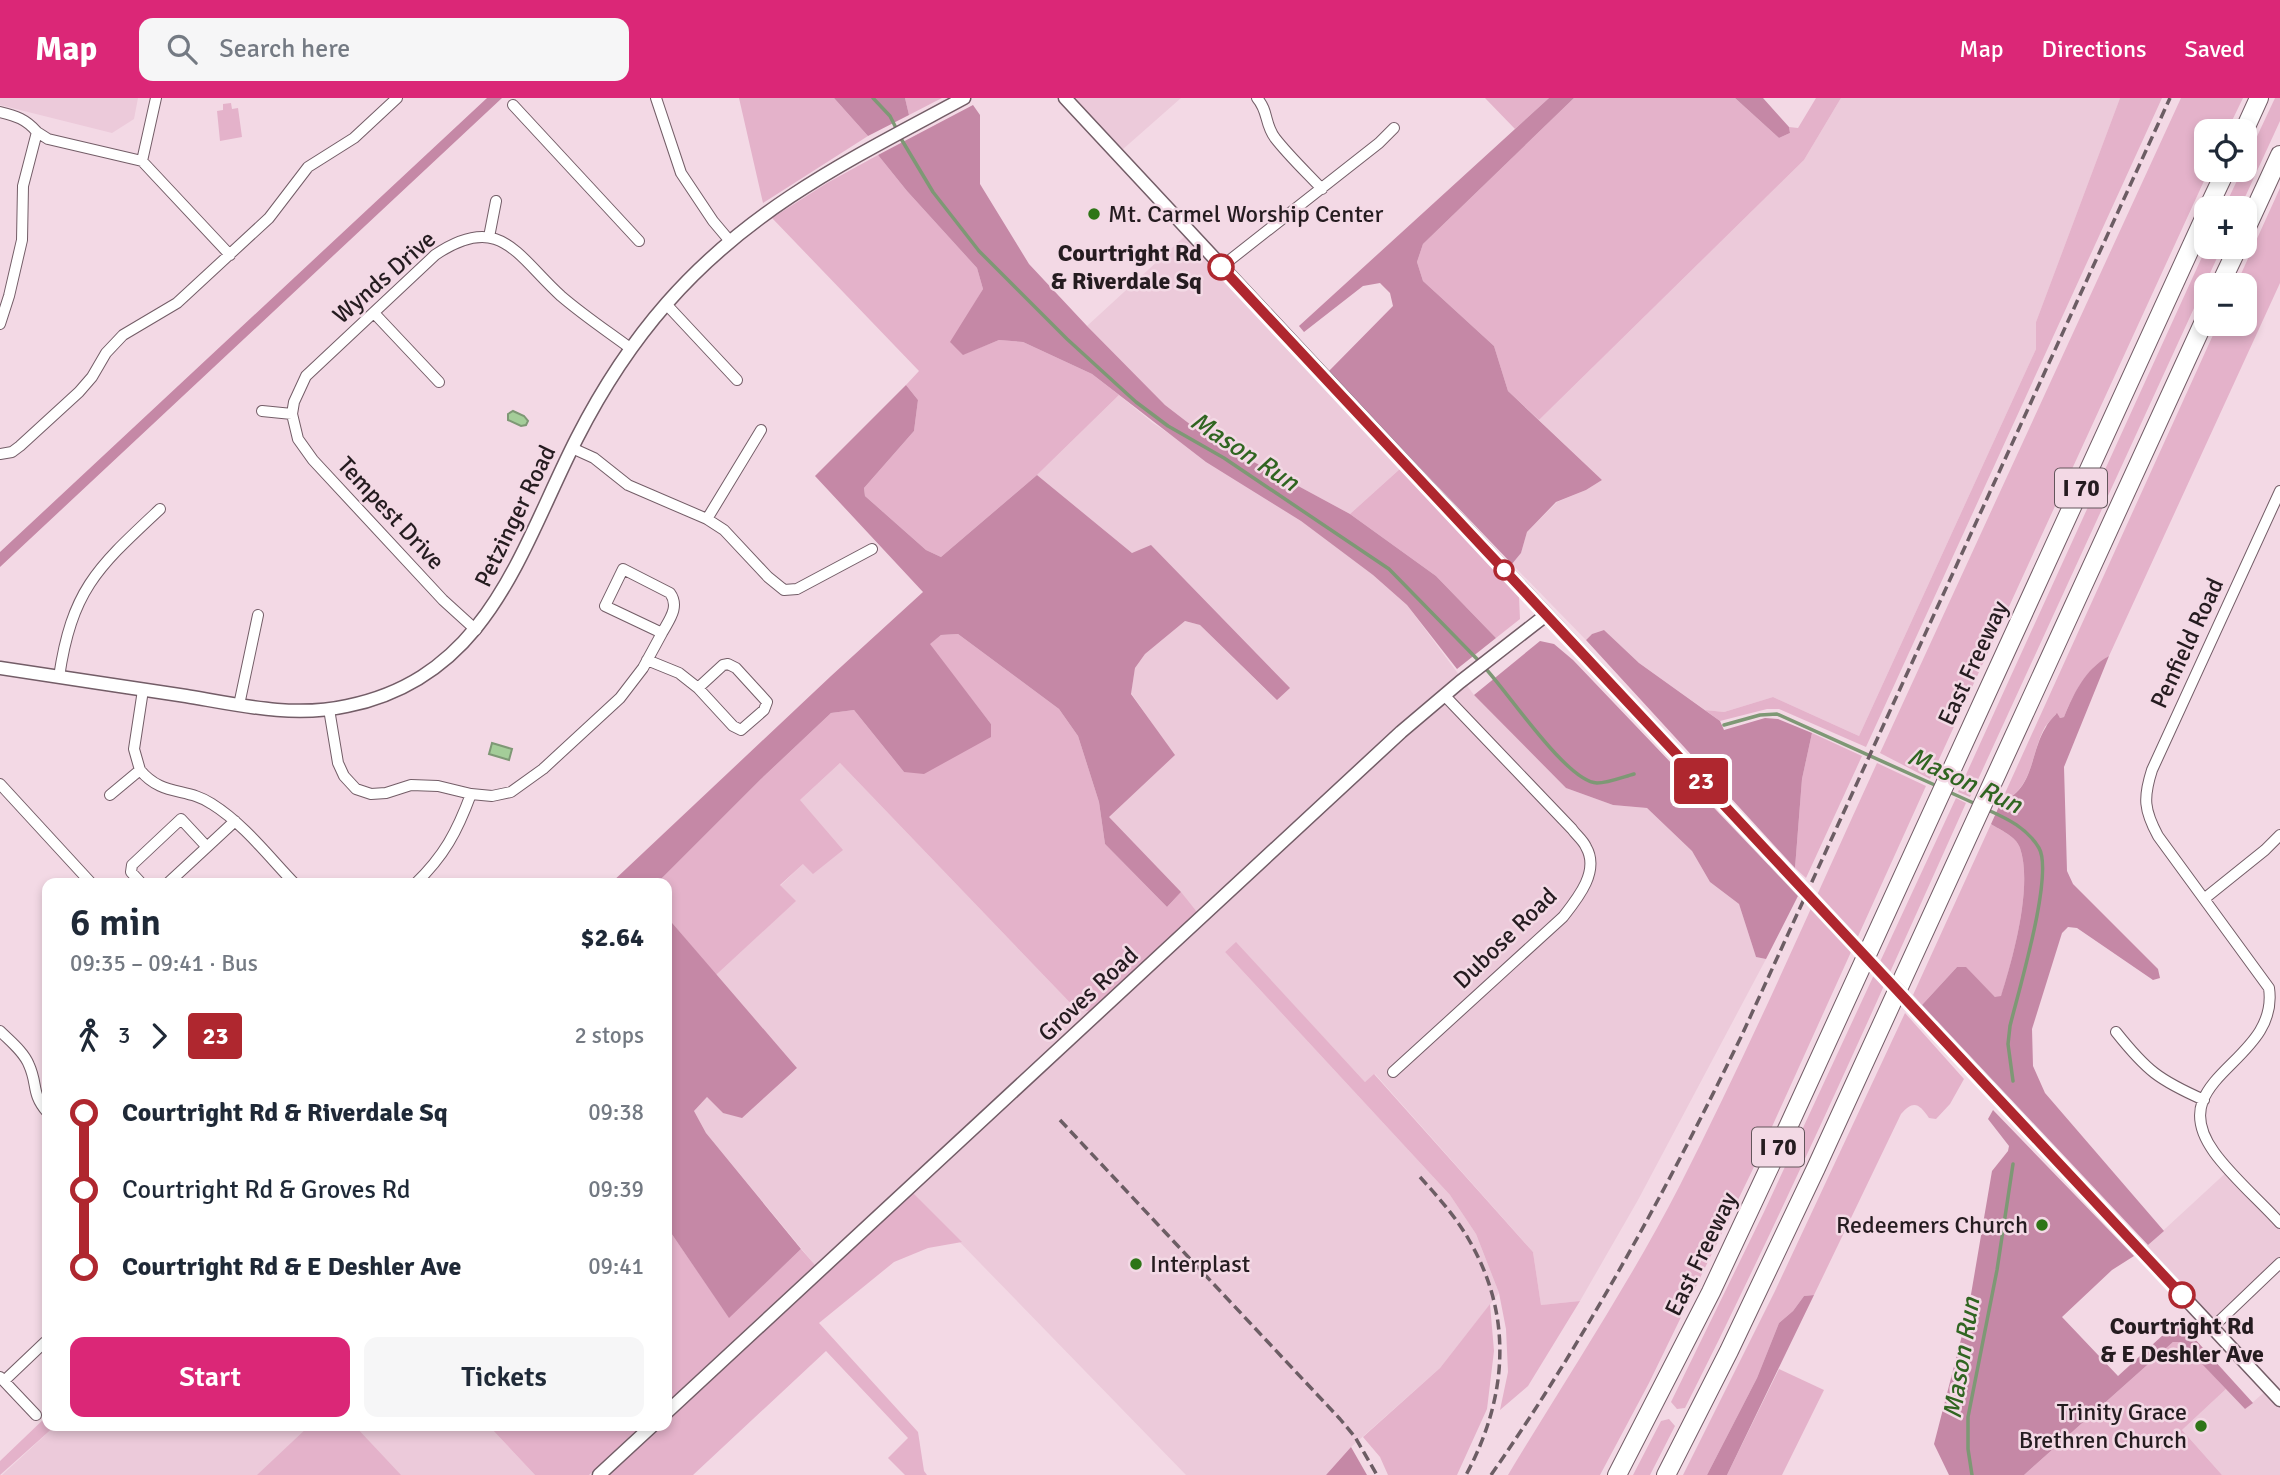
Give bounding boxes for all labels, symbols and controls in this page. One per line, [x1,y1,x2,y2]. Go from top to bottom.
search box [139,18,629,81]
text: Map [35,29,97,70]
icon: search [163,30,201,68]
text: Search here [219,33,350,65]
text: Map [1959,34,2004,64]
text: Directions [2042,34,2147,64]
text: Saved [2185,34,2245,64]
map controls [2194,119,2257,336]
button: locate [2194,119,2257,182]
button: + [2194,196,2257,259]
place label: Mt. Carmel Worship Center [1108,199,1384,229]
marker: Mt. Carmel Worship Center [1086,206,1102,222]
street label: Wynds Drive [326,224,442,330]
place label: Courtright Rd & Riverdale Sq [1051,238,1202,296]
marker: Courtright Rd & Riverdale Sq [1208,254,1234,280]
button: − [2194,273,2257,336]
water label: Mason Run [1184,405,1305,499]
street label: Petzinger Road [468,440,562,592]
street label: Tempest Drive [331,450,451,576]
road number: I 70 [2055,468,2107,508]
unlabelled marker [1494,560,1514,580]
street label: Penfield Road [2144,573,2230,713]
street label: East Freeway [1931,596,2015,730]
water label: Mason Run [1902,741,2028,822]
line badge: 23 [1670,758,1732,804]
text: 23 [1688,766,1714,796]
street label: Dubose Road [1447,881,1563,995]
text: 6 min [70,899,161,946]
text: $2.64 [580,922,644,954]
street label: Groves Road [1032,940,1144,1048]
text: 09:35 – 09:41 · Bus [70,949,258,978]
icon: walk [70,1017,108,1055]
icon: forward [140,1017,178,1055]
text: 3 [118,1021,130,1050]
text: 23 [202,1021,228,1051]
text: 2 stops [574,1021,644,1050]
text: Courtright Rd & Riverdale Sq [122,1097,448,1129]
text: 09:38 [588,1098,644,1127]
road number: I 70 [1752,1128,1804,1166]
text: Courtright Rd & Groves Rd [122,1174,411,1206]
text: 09:39 [588,1175,644,1204]
street label: East Freeway [1658,1187,1744,1321]
place label: Redeemers Church [1836,1210,2028,1240]
marker: Redeemers Church [2034,1217,2050,1233]
place label: Interplast [1150,1249,1250,1279]
text: Courtright Rd & E Deshler Ave [122,1251,461,1283]
text: 09:41 [588,1252,644,1281]
marker: Interplast [1128,1256,1144,1272]
marker: Courtright Rd & E Deshler Ave [2169,1282,2195,1308]
water label: Mason Run [1937,1294,1987,1421]
place label: Courtright Rd & E Deshler Ave [2100,1311,2264,1369]
button: Start [70,1337,350,1417]
button: Tickets [364,1337,644,1417]
place label: Trinity Grace Brethren Church [2019,1397,2187,1455]
marker: Trinity Grace Brethren Church [2193,1418,2209,1434]

